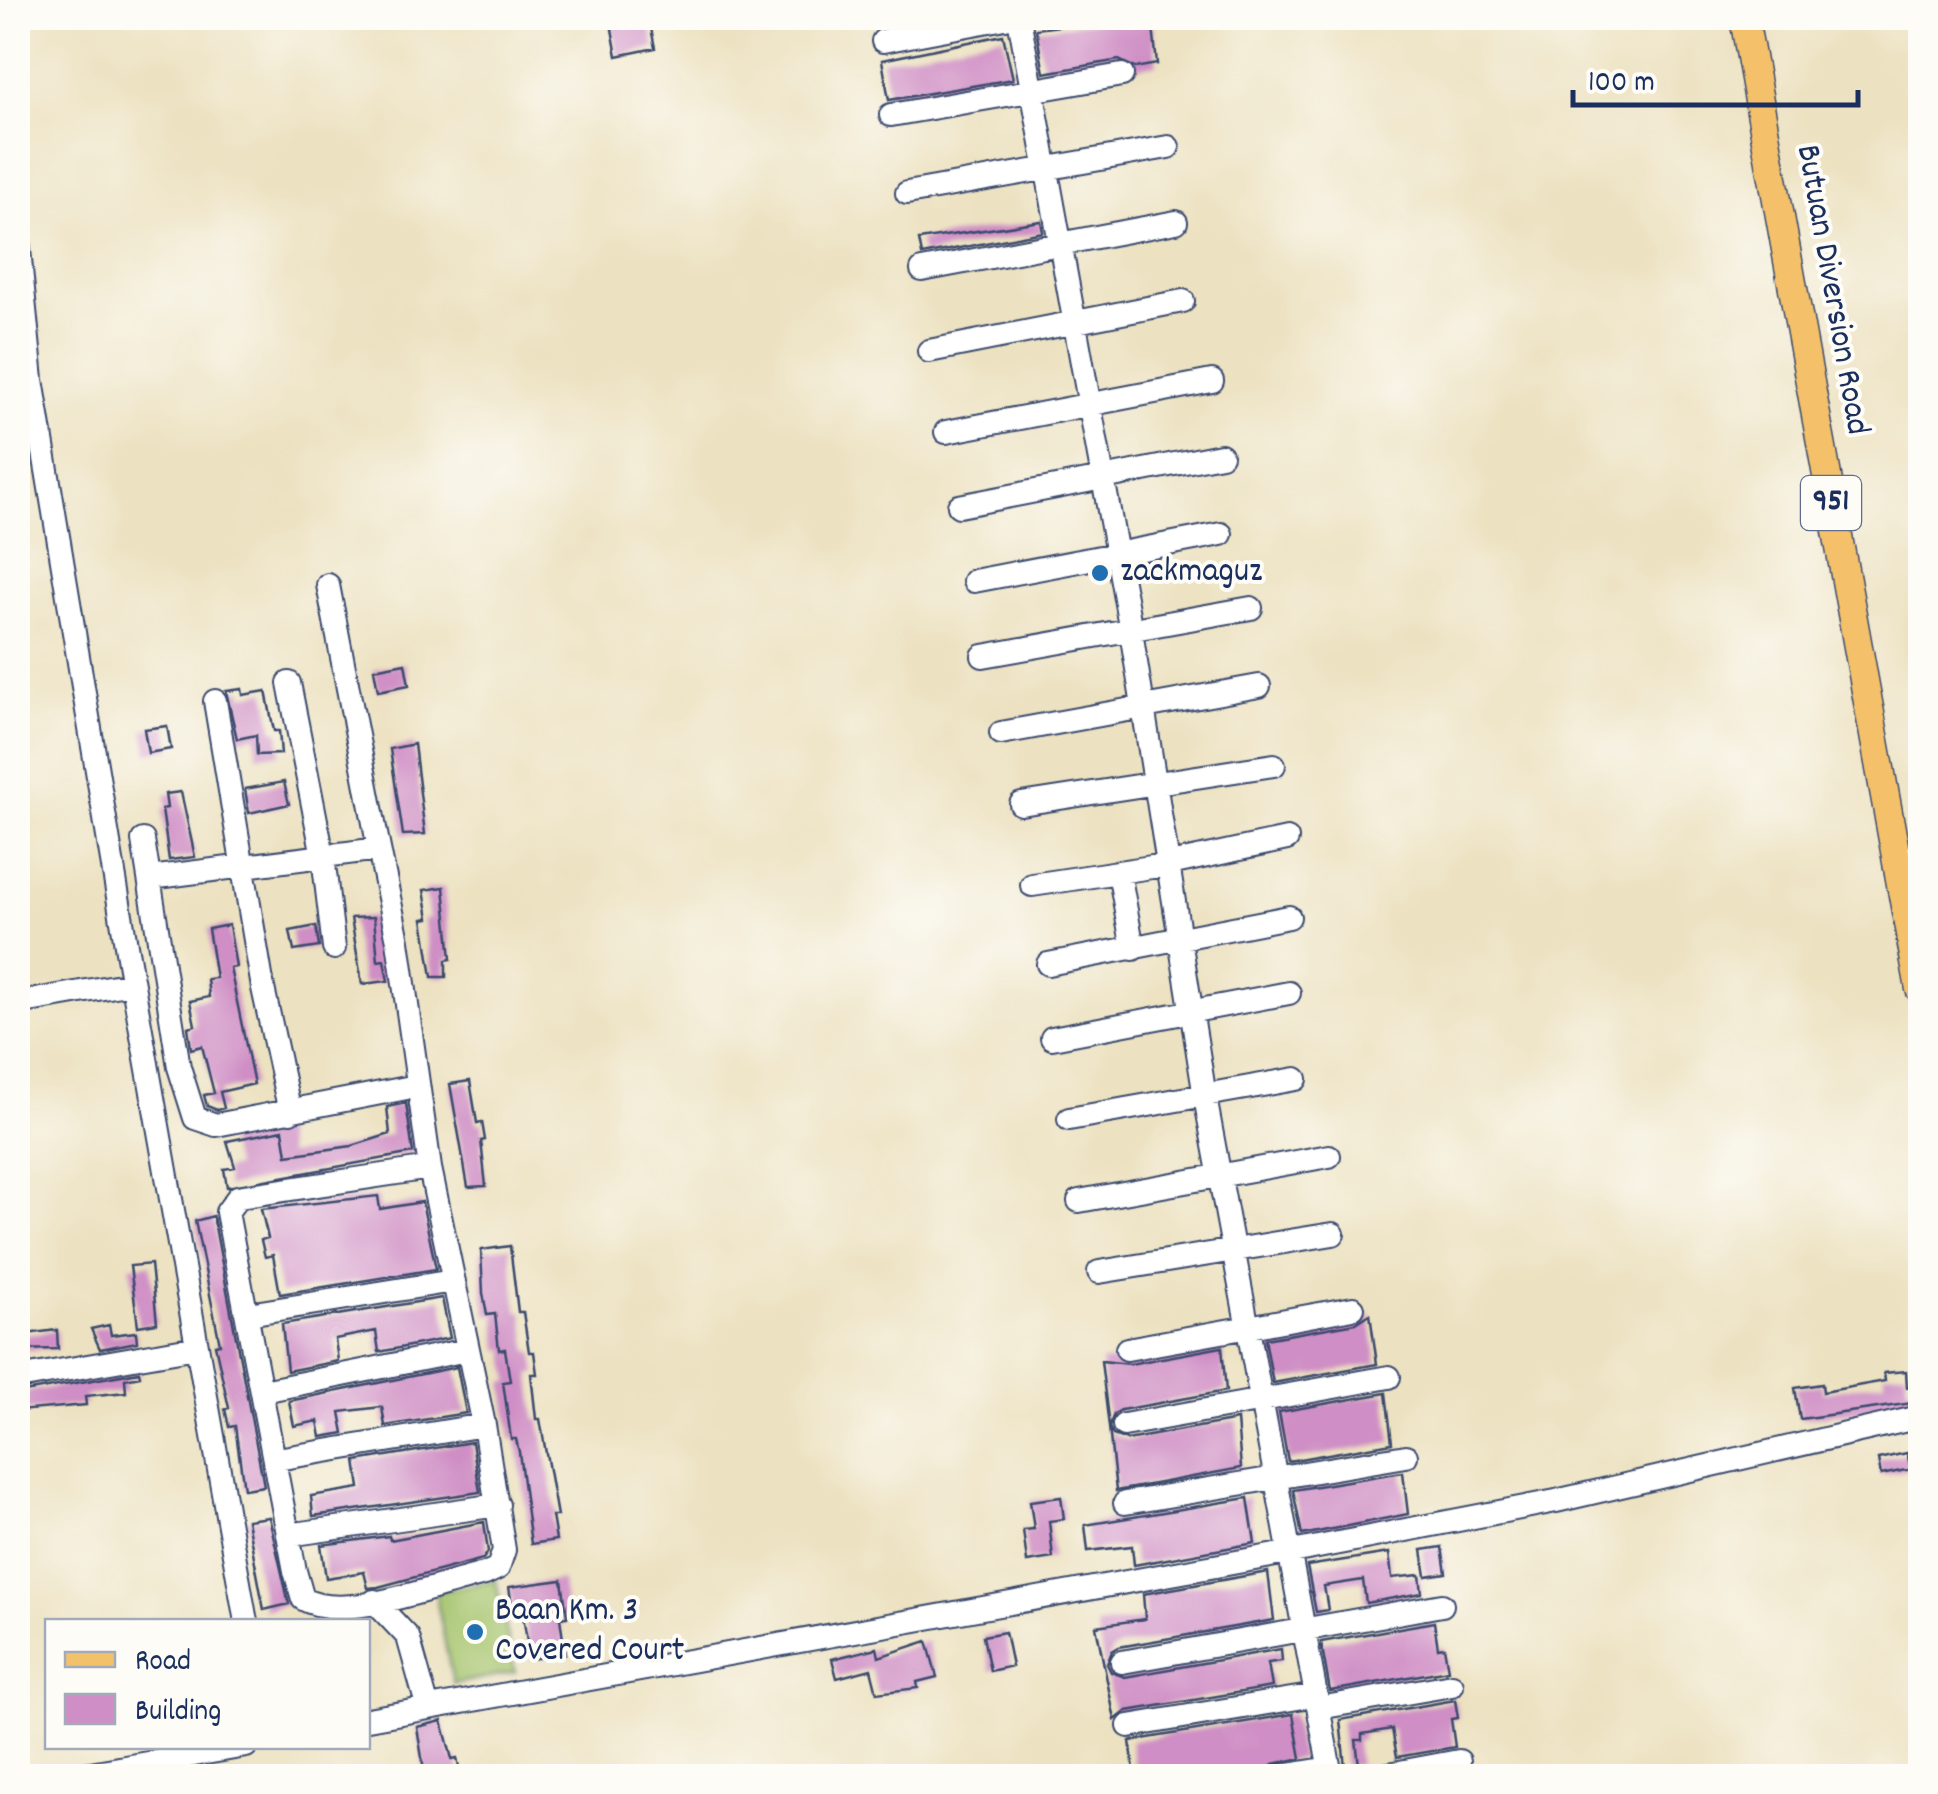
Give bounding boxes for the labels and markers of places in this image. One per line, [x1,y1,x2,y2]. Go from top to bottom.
place label: zackmaguz [1120,548,1262,598]
marker: zackmaguz [1089,562,1111,584]
place label: Baan Km. 3 Covered Court [495,1587,685,1677]
marker: Baan Km. 3 Covered Court [464,1621,486,1643]

